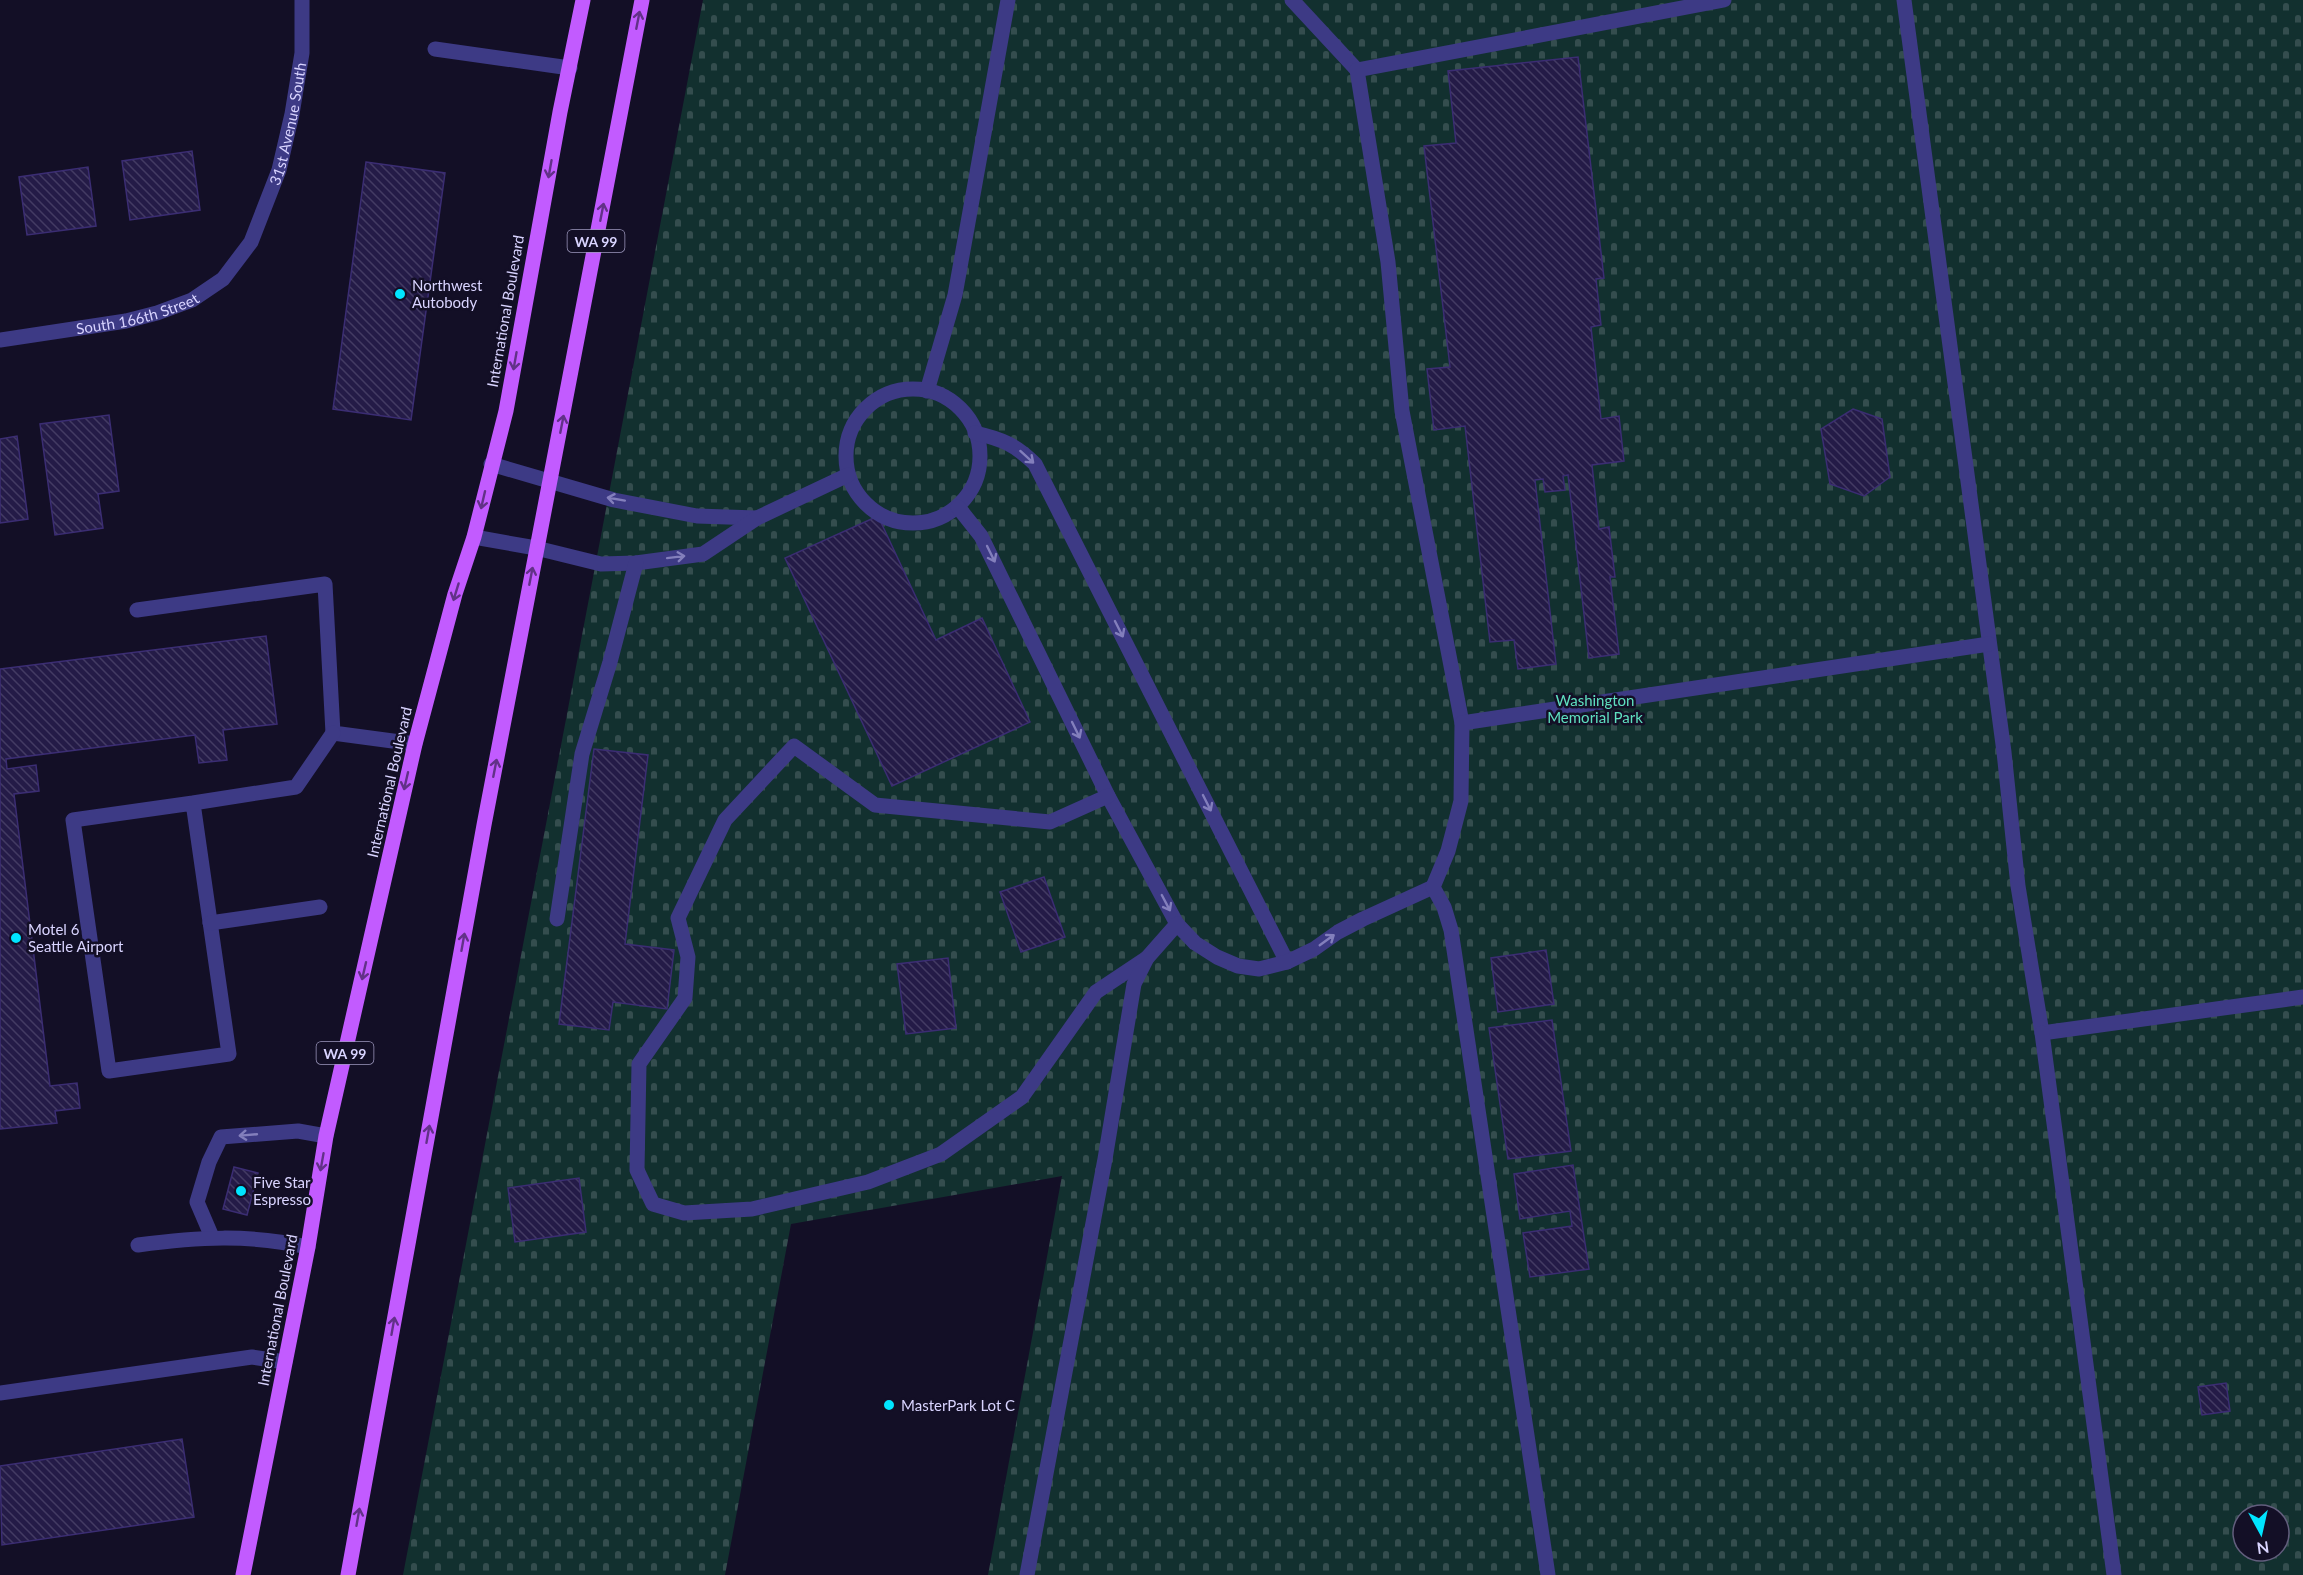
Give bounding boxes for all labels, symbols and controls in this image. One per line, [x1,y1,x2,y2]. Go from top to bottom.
one-way arrow [633,11,644,31]
street label: 31st Avenue South [265,61,309,188]
one-way arrow [544,159,555,179]
one-way arrow [597,203,608,222]
road number: WA 99 [568,230,624,252]
street label: International Boulevard [483,234,527,388]
place label: Northwest Autobody [412,276,483,311]
marker: Northwest Autobody [393,287,407,301]
street label: South 166th Street [75,289,203,337]
one-way arrow [509,351,520,370]
one-way arrow [557,415,568,435]
one-way arrow [1020,450,1035,464]
one-way arrow [476,491,488,510]
one-way arrow [607,493,627,504]
one-way arrow [985,545,997,563]
one-way arrow [666,552,686,563]
one-way arrow [526,567,537,586]
one-way arrow [450,582,461,601]
one-way arrow [1113,619,1125,637]
park label: Washington Memorial Park [1547,691,1643,726]
street label: International Boulevard [363,705,415,859]
one-way arrow [1070,721,1082,739]
one-way arrow [490,758,501,778]
one-way arrow [400,771,412,790]
one-way arrow [1201,793,1213,811]
one-way arrow [1160,894,1172,911]
place label: Motel 6 Seattle Airport [28,920,124,955]
marker: Motel 6 Seattle Airport [9,931,23,945]
one-way arrow [458,933,469,952]
one-way arrow [1319,934,1335,946]
one-way arrow [357,961,369,980]
road number: WA 99 [316,1042,374,1064]
one-way arrow [423,1124,434,1144]
one-way arrow [238,1130,258,1141]
one-way arrow [316,1151,327,1171]
place label: Five Star Espresso [253,1173,311,1208]
marker: Five Star Espresso [234,1184,248,1198]
street label: International Boulevard [253,1233,301,1387]
one-way arrow [388,1316,399,1336]
place label: MasterPark Lot C [901,1396,1015,1414]
marker: MasterPark Lot C [882,1398,896,1412]
north arrow [2231,1503,2291,1563]
one-way arrow [353,1508,364,1528]
text: N [2256,1538,2271,1559]

